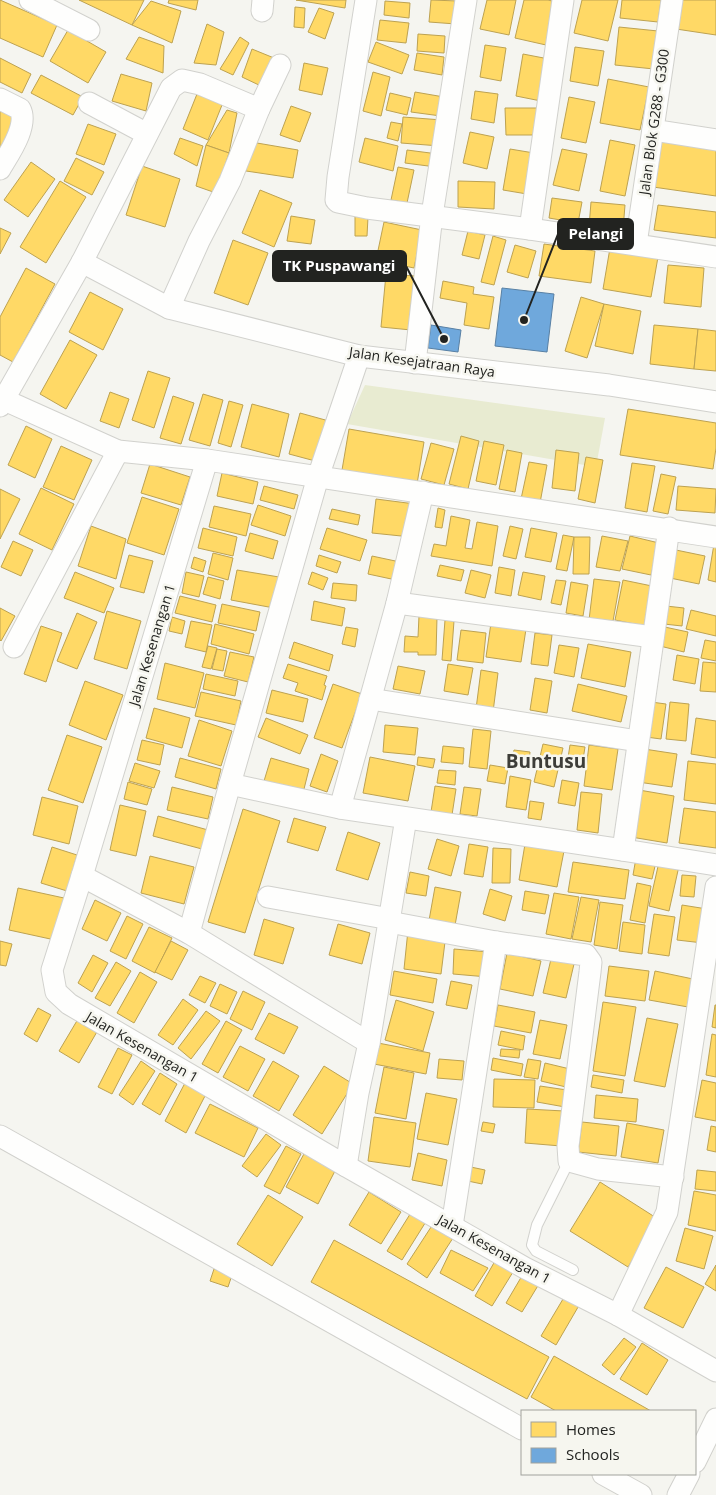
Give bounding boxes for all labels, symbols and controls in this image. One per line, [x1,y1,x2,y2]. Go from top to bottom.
street label: Jalan Blok G288 - G300 [634,48,673,198]
callout: Pelangi [558,219,633,249]
text: Pelangi [569,223,623,243]
callout: TK Puspawangi [273,251,406,281]
text: TK Puspawangi [283,255,395,275]
street label: Jalan Kesejatraan Raya [346,342,496,381]
street label: Jalan Kesenangan 1 [123,582,179,710]
district label: Buntusu [506,748,586,774]
street label: Jalan Kesenangan 1 [81,1006,202,1086]
street label: Jalan Kesenangan 1 [433,1209,554,1288]
legend [521,1410,696,1475]
text: Homes [566,1419,616,1439]
text: Schools [566,1444,620,1464]

